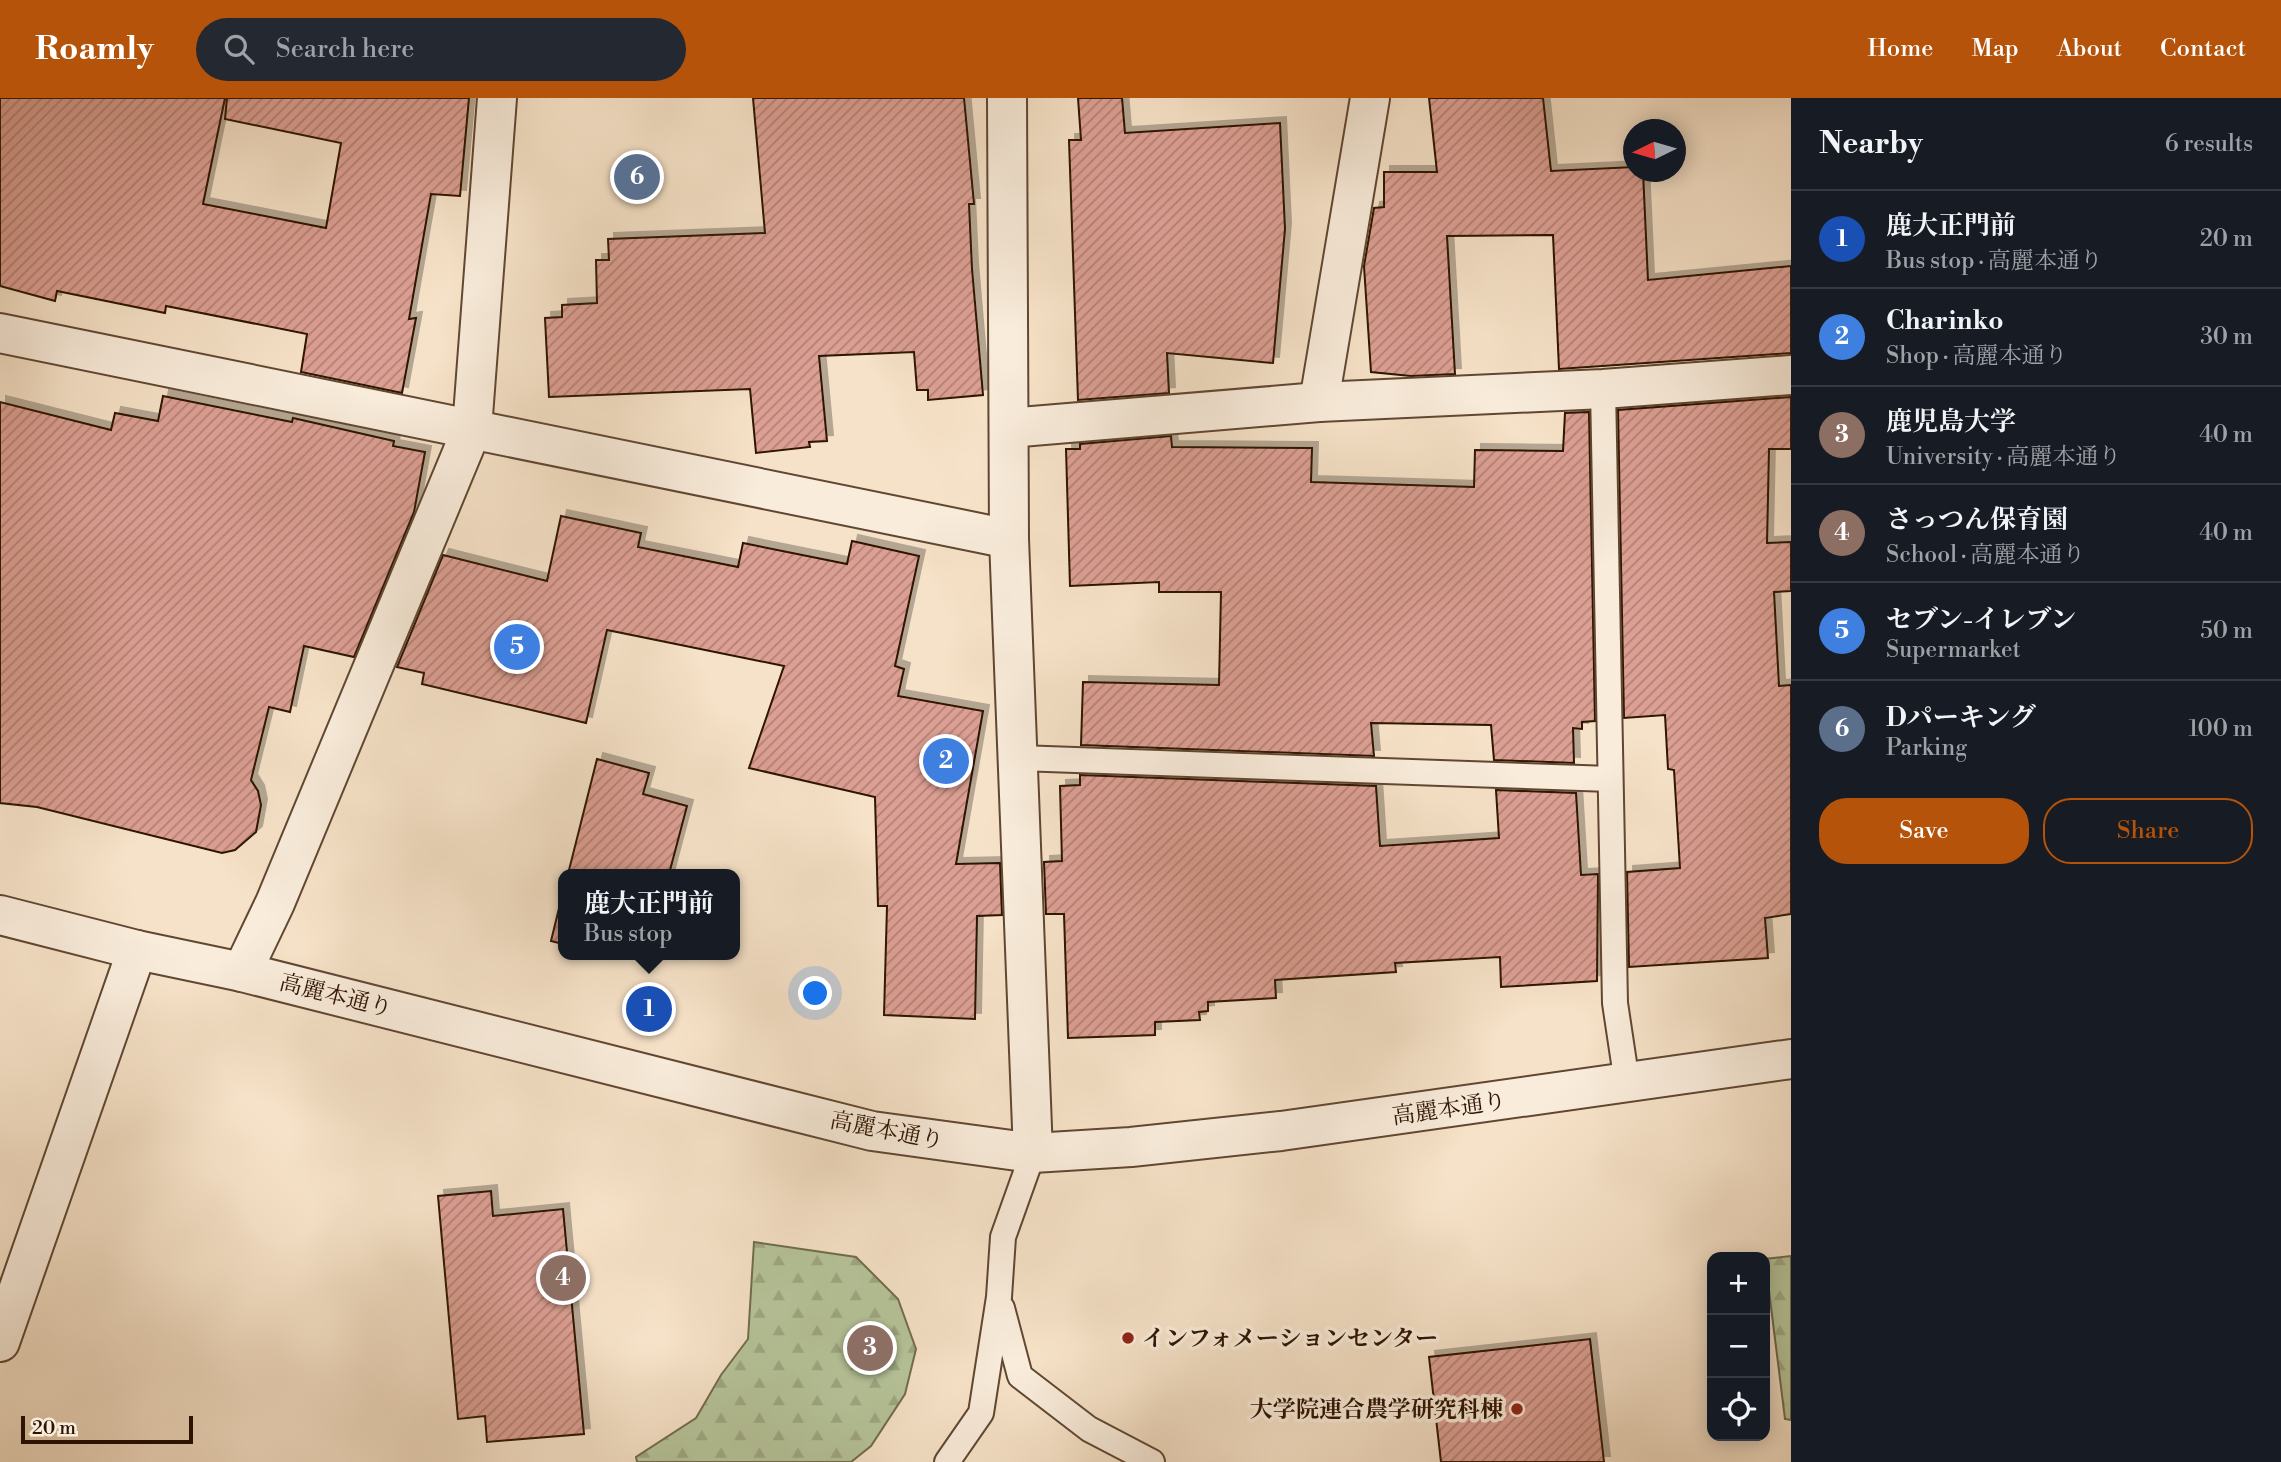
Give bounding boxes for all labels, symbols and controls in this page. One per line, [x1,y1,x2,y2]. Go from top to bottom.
search box [196,18,686,81]
text: Roamly [35,29,154,70]
icon: search [220,30,258,68]
text: Search here [276,33,414,65]
text: Home [1868,34,1933,64]
text: Map [1971,34,2019,64]
text: About [2057,34,2122,64]
text: Contact [2160,34,2246,64]
north arrow [1623,119,1686,182]
text: Nearby [1819,125,1923,163]
text: 6 results [2165,130,2253,158]
pin: 6 [614,151,660,203]
text: 鹿大正門前 [1886,210,2016,242]
text: 1 [1836,225,1848,253]
text: 20 m [2200,225,2253,253]
text: Bus stop · 高麗本通り [1886,247,2103,275]
text: Charinko [1886,305,2004,337]
text: 2 [1835,323,1849,351]
text: 30 m [2200,323,2253,351]
text: Shop · 高麗本通り [1886,342,2067,370]
text: 鹿児島大学 [1886,406,2016,438]
text: 3 [1835,421,1849,449]
text: 40 m [2199,421,2253,449]
text: University · 高麗本通り [1886,443,2121,471]
text: さっつん保育園 [1886,504,2068,536]
text: 4 [1834,519,1850,547]
text: 40 m [2199,519,2253,547]
text: School · 高麗本通り [1886,541,2085,569]
text: セブン-イレブン [1886,604,2076,636]
text: 5 [1835,617,1849,645]
text: 50 m [2200,617,2253,645]
pin: 5 [494,621,540,673]
text: Supermarket [1886,636,2021,664]
text: Dパーキング [1886,702,2036,734]
text: 6 [1835,715,1849,743]
text: 100 m [2188,715,2253,743]
text: Parking [1886,734,1967,762]
pin: 2 [923,735,969,787]
button: Save [1819,798,2029,864]
button: Share [2043,798,2253,864]
popup [558,869,740,960]
text: 鹿大正門前 [584,888,714,920]
text: Bus stop [584,920,672,948]
street label: 高麗本通り [277,968,395,1023]
your location [798,976,832,1010]
pin: 1 [626,983,672,1035]
street label: 高麗本通り [1390,1087,1508,1131]
street label: 高麗本通り [828,1106,946,1156]
pin: 4 [540,1252,586,1304]
map controls [1707,1252,1770,1441]
button: + [1707,1252,1770,1315]
button: − [1707,1315,1770,1378]
pin: 3 [847,1322,893,1374]
place label: インフォメーションセンター [1142,1325,1438,1353]
marker: インフォメーションセンター [1120,1330,1136,1346]
button: locate [1707,1378,1770,1441]
place label: 大学院連合農学研究科棟 [1250,1396,1503,1424]
marker: 大学院連合農学研究科棟 [1509,1401,1525,1417]
scale bar [21,1413,192,1445]
text: 20 m [32,1416,76,1440]

